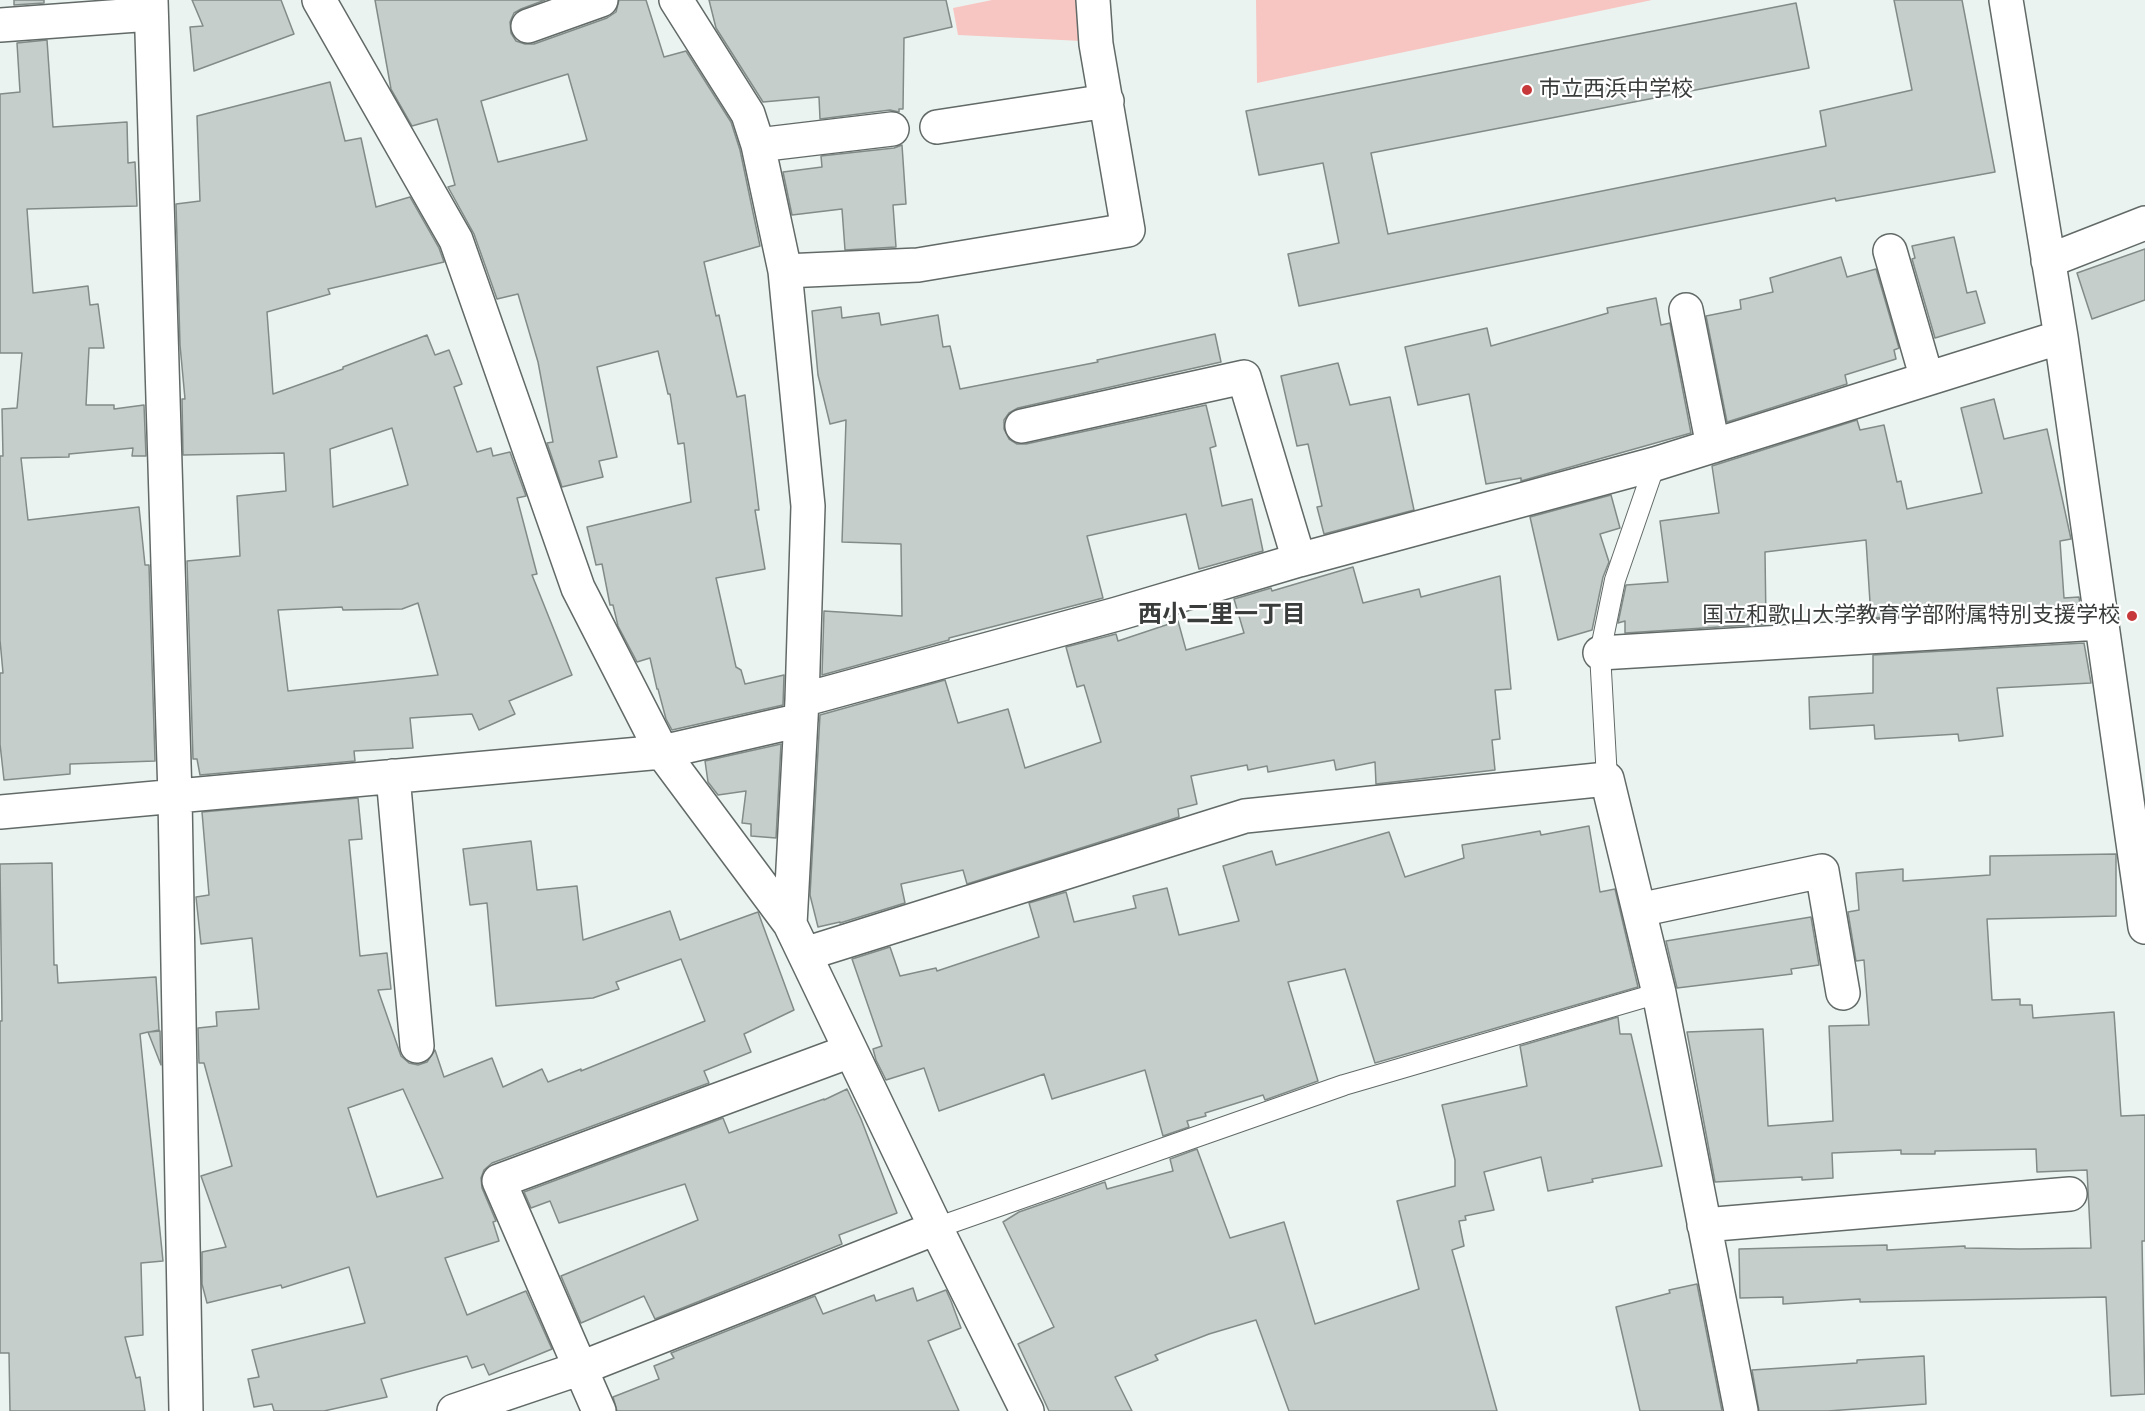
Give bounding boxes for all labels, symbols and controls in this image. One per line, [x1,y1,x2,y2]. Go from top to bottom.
place label: 市立西浜中学校 [1539,77,1693,103]
marker: 市立西浜中学校 [1520,83,1534,97]
district label: 西小二里一丁目 [1138,601,1306,629]
place label: 国立和歌山大学教育学部附属特別支援学校 [1702,603,2120,629]
marker: 国立和歌山大学教育学部附属特別支援学校 [2125,609,2139,623]

